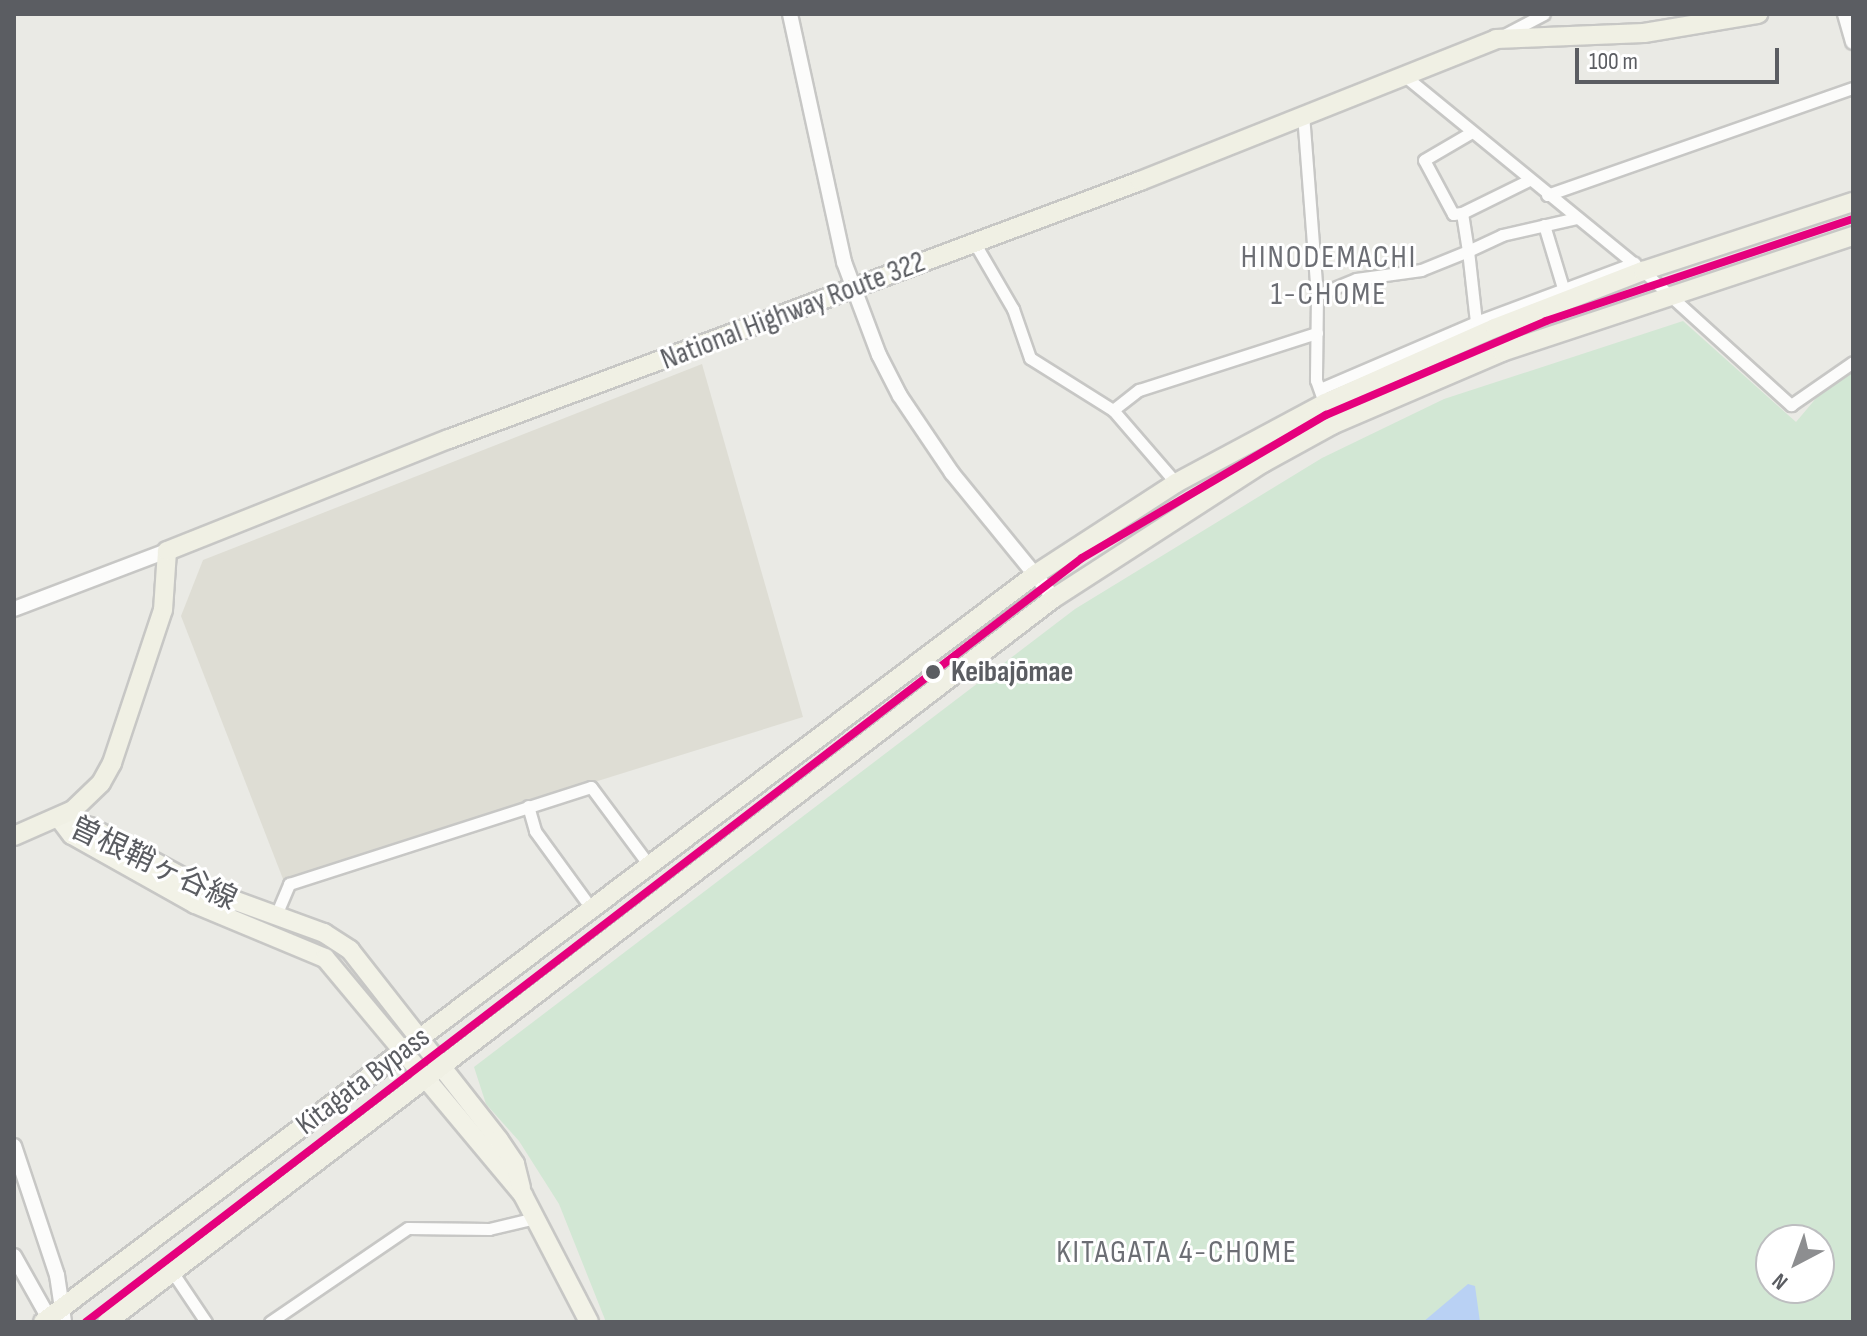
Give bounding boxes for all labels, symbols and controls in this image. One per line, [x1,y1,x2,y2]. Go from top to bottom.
scale bar [1579,32,1783,82]
text: 100 m [1589,47,1638,76]
district label: HINODEMACHI 1-CHOME [1241,240,1417,315]
street label: National Highway Route 322 [656,244,930,378]
place label: Keibajōmae [951,654,1073,690]
marker: Keibajōmae [922,661,944,683]
street label: 曽根鞘ヶ谷線 [64,810,242,918]
street label: Kitagata Bypass [289,1019,437,1143]
north arrow [1755,1224,1835,1304]
district label: KITAGATA 4-CHOME [1056,1234,1298,1272]
text: N [1767,1267,1794,1295]

